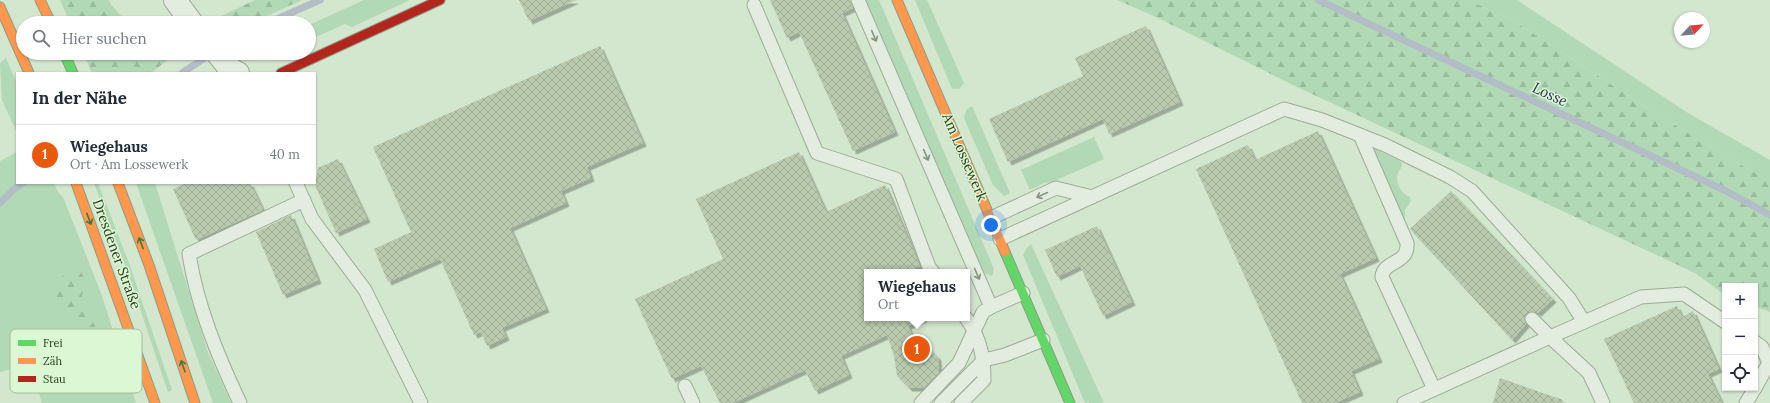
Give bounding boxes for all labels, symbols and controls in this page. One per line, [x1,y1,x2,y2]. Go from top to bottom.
north arrow [1674,12,1710,48]
search box [16,16,316,60]
icon: search [30,27,52,49]
text: Hier suchen [62,29,146,48]
one-way arrow [871,29,878,41]
water label: Losse [1529,78,1571,110]
text: In der Nähe [32,87,127,109]
street label: Am Lossewerk [938,109,992,204]
text: Wiegehaus [70,137,148,156]
text: 1 [42,146,48,163]
text: 40 m [270,146,300,163]
one-way arrow [922,149,930,161]
text: Ort · Am Lossewerk [70,156,188,173]
one-way arrow [1036,192,1048,199]
street label: Dresdener Straße [89,196,145,312]
one-way arrow [86,213,94,225]
your location [981,215,1001,235]
one-way arrow [136,238,144,250]
one-way arrow [974,268,981,280]
popup [864,269,970,321]
text: Wiegehaus [878,277,956,296]
map controls [1722,283,1758,391]
button: + [1722,283,1758,319]
text: Ort [878,296,899,313]
button: − [1722,319,1758,355]
legend [10,329,142,393]
pin: 1 [904,334,930,364]
text: Frei [43,336,63,350]
text: Zäh [43,354,62,368]
button: locate [1722,355,1758,391]
one-way arrow [179,360,186,373]
text: Stau [43,372,66,386]

